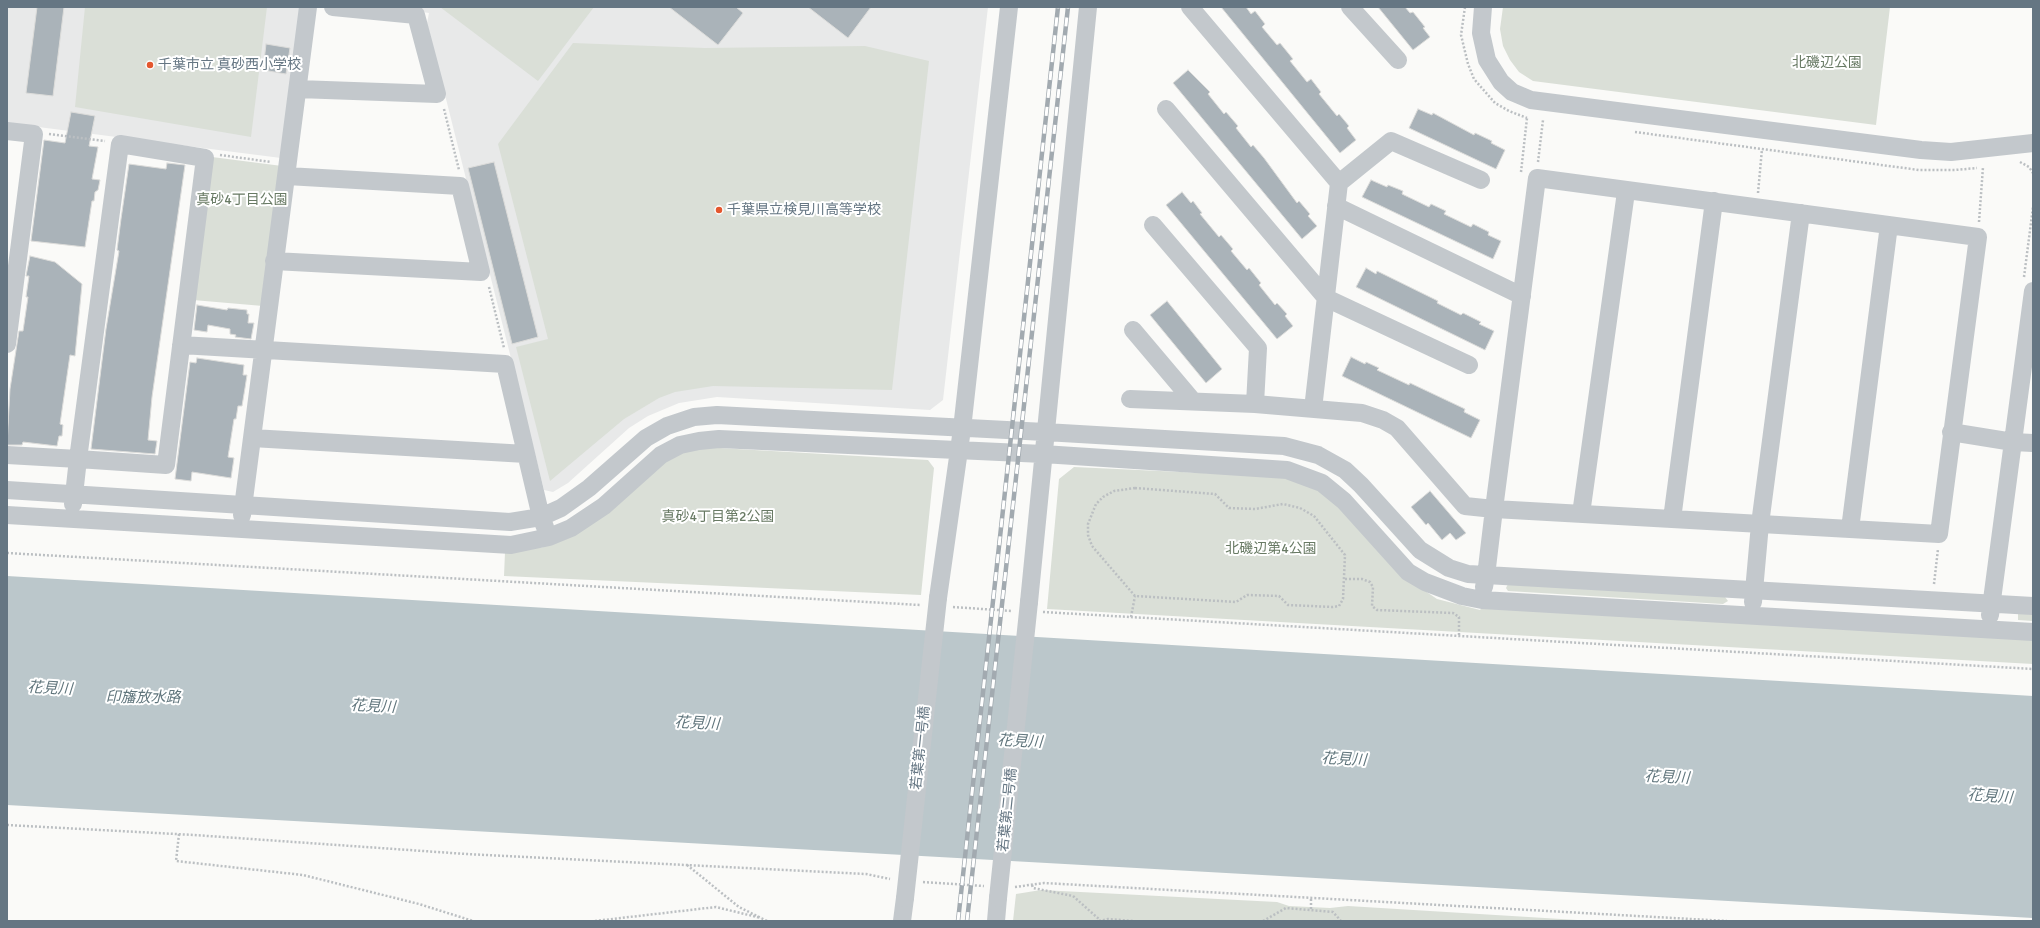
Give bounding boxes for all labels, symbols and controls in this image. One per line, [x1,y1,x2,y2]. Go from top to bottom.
park label: 北磯辺公園 [1792,55,1862,71]
place label: 千葉市立 真砂西小学校 [158,57,301,73]
marker: 千葉市立 真砂西小学校 [145,60,155,70]
park label: 真砂4丁目公園 [196,192,288,208]
place label: 千葉県立検見川高等学校 [727,202,881,218]
marker: 千葉県立検見川高等学校 [714,205,724,215]
park label: 真砂4丁目第2公園 [661,509,775,525]
park label: 北磯辺第4公園 [1225,541,1317,557]
water label: 花見川 [27,679,73,699]
water label: 印旛放水路 [106,689,180,707]
water label: 花見川 [350,697,396,717]
street label: 若葉第一号橋 [908,705,934,791]
water label: 花見川 [674,714,720,734]
water label: 花見川 [997,732,1043,752]
water label: 花見川 [1321,750,1367,770]
street label: 若葉第二号橋 [995,767,1021,853]
water label: 花見川 [1644,768,1690,788]
water label: 花見川 [1967,786,2013,808]

